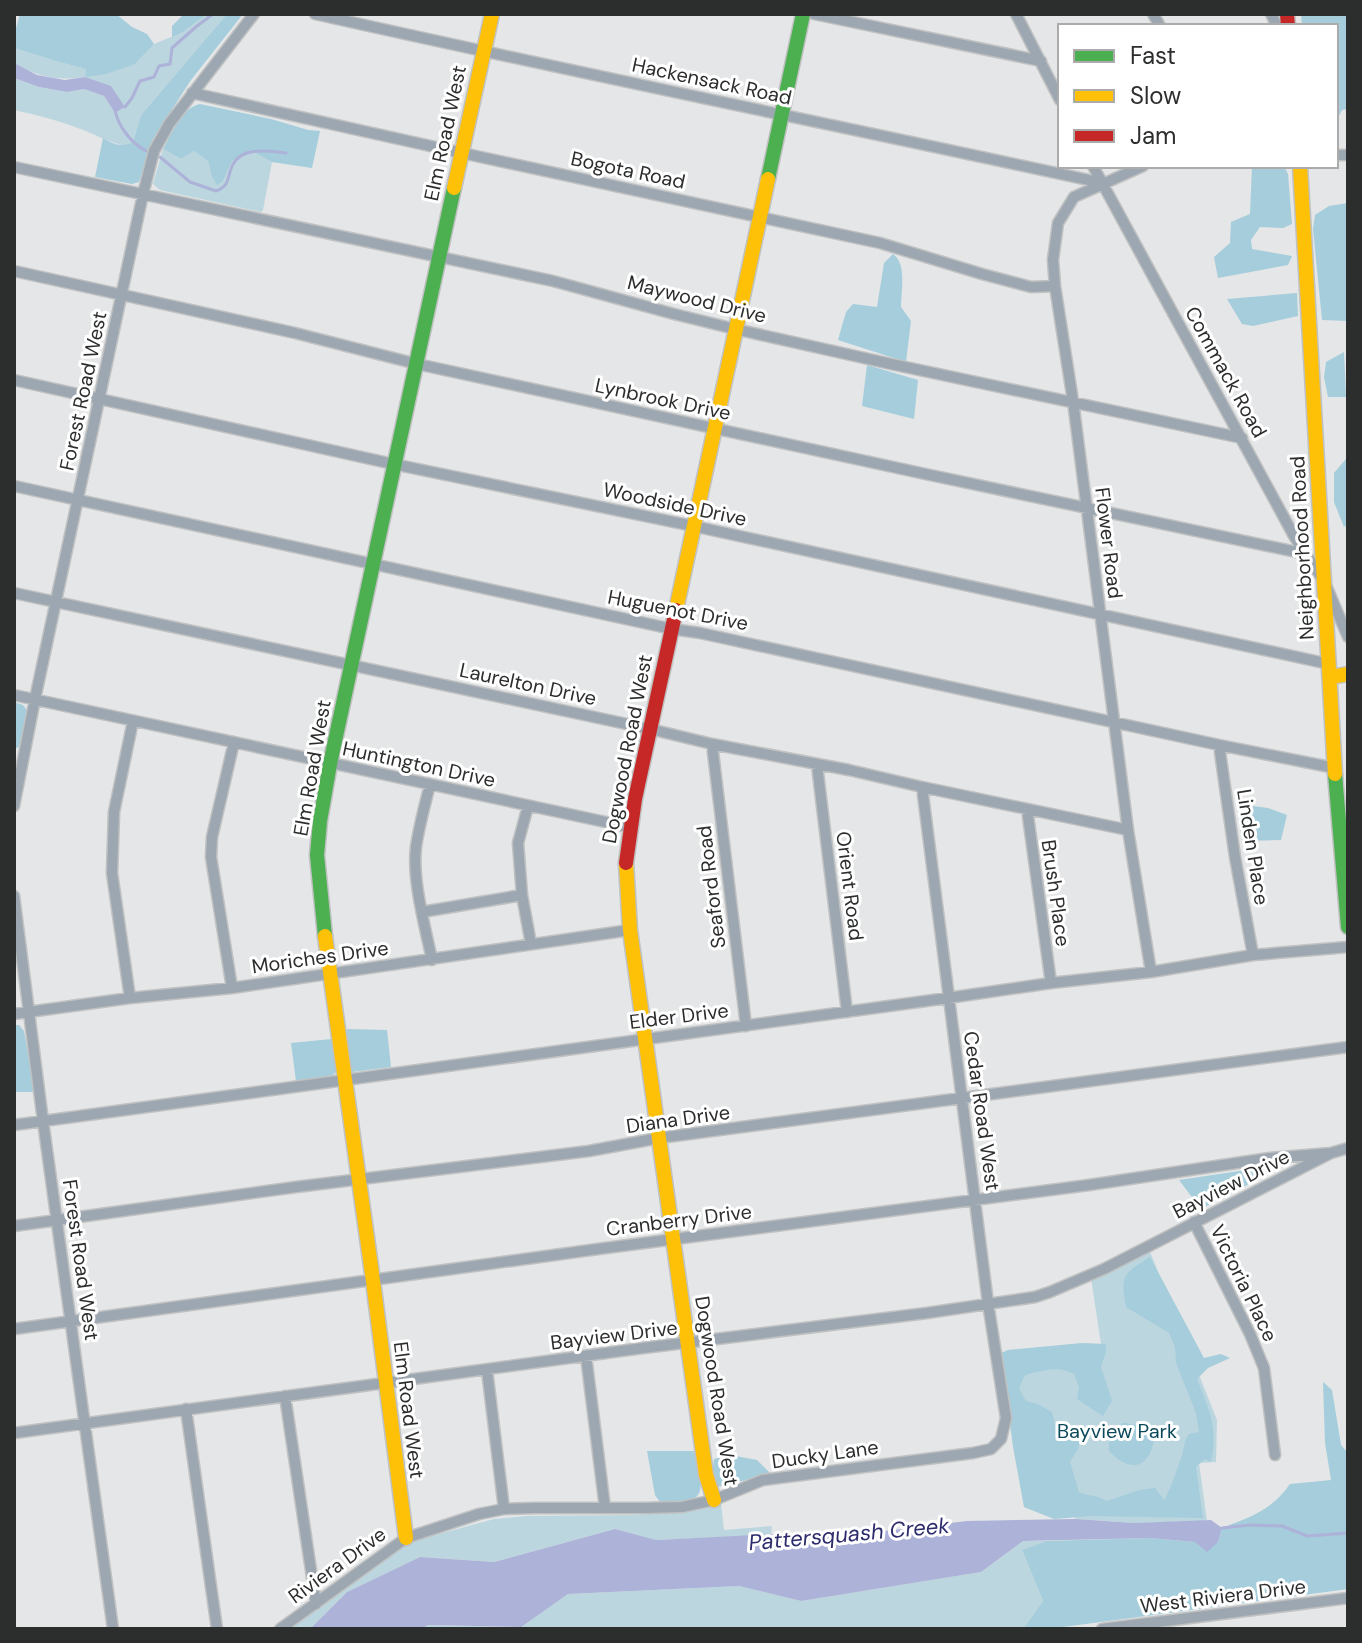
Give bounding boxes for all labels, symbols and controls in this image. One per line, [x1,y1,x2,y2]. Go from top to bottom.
legend [1058,24,1338,168]
text: Fast [1130,40,1176,71]
street label: Hackensack Road [630,51,794,111]
street label: Elm Road West [418,63,472,203]
text: Slow [1130,80,1181,111]
text: Jam [1130,120,1176,151]
street label: Bogota Road [568,145,688,195]
street label: Maywood Drive [625,269,769,329]
street label: Commack Road [1179,302,1273,442]
street label: Forest Road West [53,309,113,473]
street label: Lynbrook Drive [593,372,733,426]
street label: Neighborhood Road [1284,455,1320,641]
street label: Woodside Drive [601,476,749,532]
street label: Flower Road [1089,486,1129,600]
street label: Huguenot Drive [606,584,750,636]
street label: Dogwood Road West [596,652,658,846]
street label: Laurelton Drive [457,657,599,711]
street label: Elm Road West [287,698,337,838]
street label: Huntington Drive [340,735,498,793]
street label: Linden Place [1231,787,1275,907]
street label: Seaford Road [691,824,731,950]
street label: Orient Road [830,830,870,942]
street label: Brush Place [1036,838,1076,948]
street label: Moriches Drive [250,935,390,979]
street label: Elder Drive [628,997,730,1035]
street label: Cedar Road West [958,1030,1006,1193]
street label: Diana Drive [624,1099,732,1139]
street label: Bayview Drive [1168,1143,1294,1225]
street label: Forest Road West [57,1178,105,1342]
street label: Cranberry Drive [605,1198,753,1242]
street label: Victoria Place [1204,1220,1284,1346]
street label: Dogwood Road West [689,1294,745,1488]
street label: Bayview Drive [549,1314,679,1356]
street label: Elm Road West [388,1340,430,1480]
park label: Bayview Park [1057,1418,1177,1444]
street label: Ducky Lane [770,1434,880,1474]
water label: Pattersquash Creek [747,1511,951,1557]
street label: Riviera Drive [283,1521,391,1609]
street label: West Riviera Drive [1139,1573,1307,1619]

